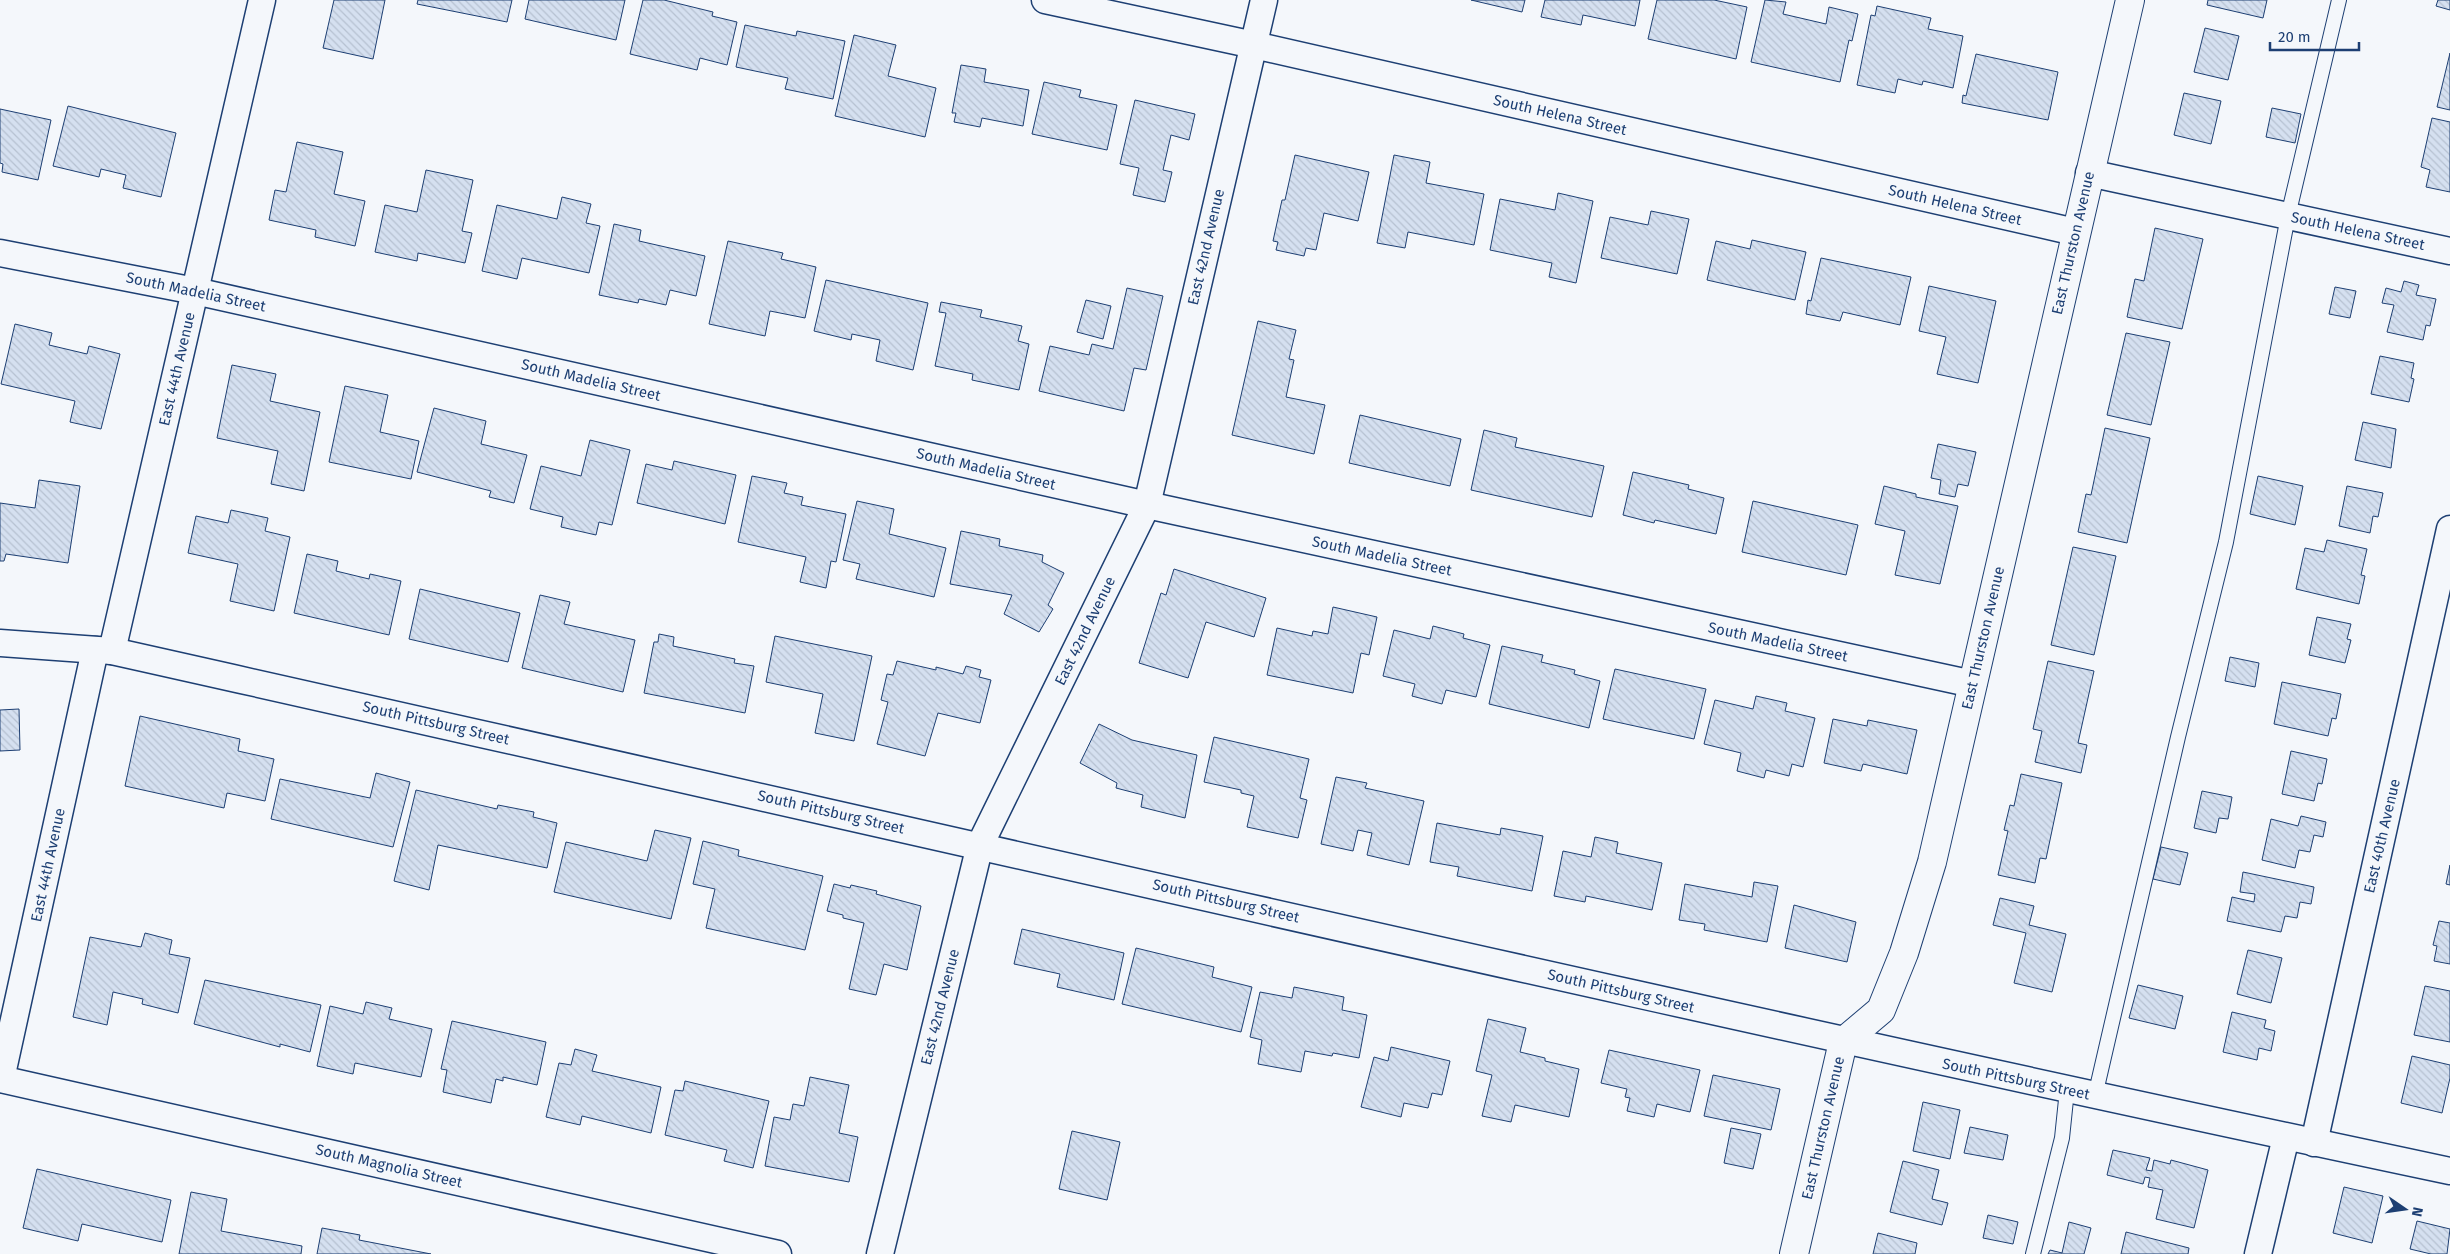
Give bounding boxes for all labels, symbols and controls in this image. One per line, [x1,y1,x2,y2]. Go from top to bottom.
scale bar [2270,20,2359,52]
text: 20 m [2278,28,2311,46]
street label: South Helena Street [1492,91,1629,139]
street label: East Thurston Avenue [2048,170,2098,316]
street label: South Helena Street [1887,181,2024,229]
street label: East 42nd Avenue [1184,187,1228,307]
street label: South Helena Street [2289,208,2427,254]
street label: South Madelia Street [125,268,268,316]
street label: East 44th Avenue [155,310,199,428]
street label: South Madelia Street [520,355,663,405]
street label: South Madelia Street [915,444,1058,494]
street label: South Madelia Street [1311,532,1454,580]
street label: East Thurston Avenue [1958,565,2008,711]
street label: East 42nd Avenue [1051,574,1119,688]
street label: South Madelia Street [1707,618,1850,666]
street label: South Pittsburg Street [361,697,512,749]
street label: East 40th Avenue [2360,777,2404,895]
street label: South Pittsburg Street [756,786,907,838]
street label: East 44th Avenue [27,806,69,924]
street label: South Pittsburg Street [1151,875,1302,927]
street label: East 42nd Avenue [917,947,963,1067]
street label: South Pittsburg Street [1546,965,1697,1017]
street label: East Thurston Avenue [1798,1055,1848,1201]
street label: South Pittsburg Street [1941,1055,2092,1104]
street label: South Magnolia Street [314,1140,465,1192]
north arrow [2380,1184,2430,1234]
text: N [2408,1205,2427,1218]

